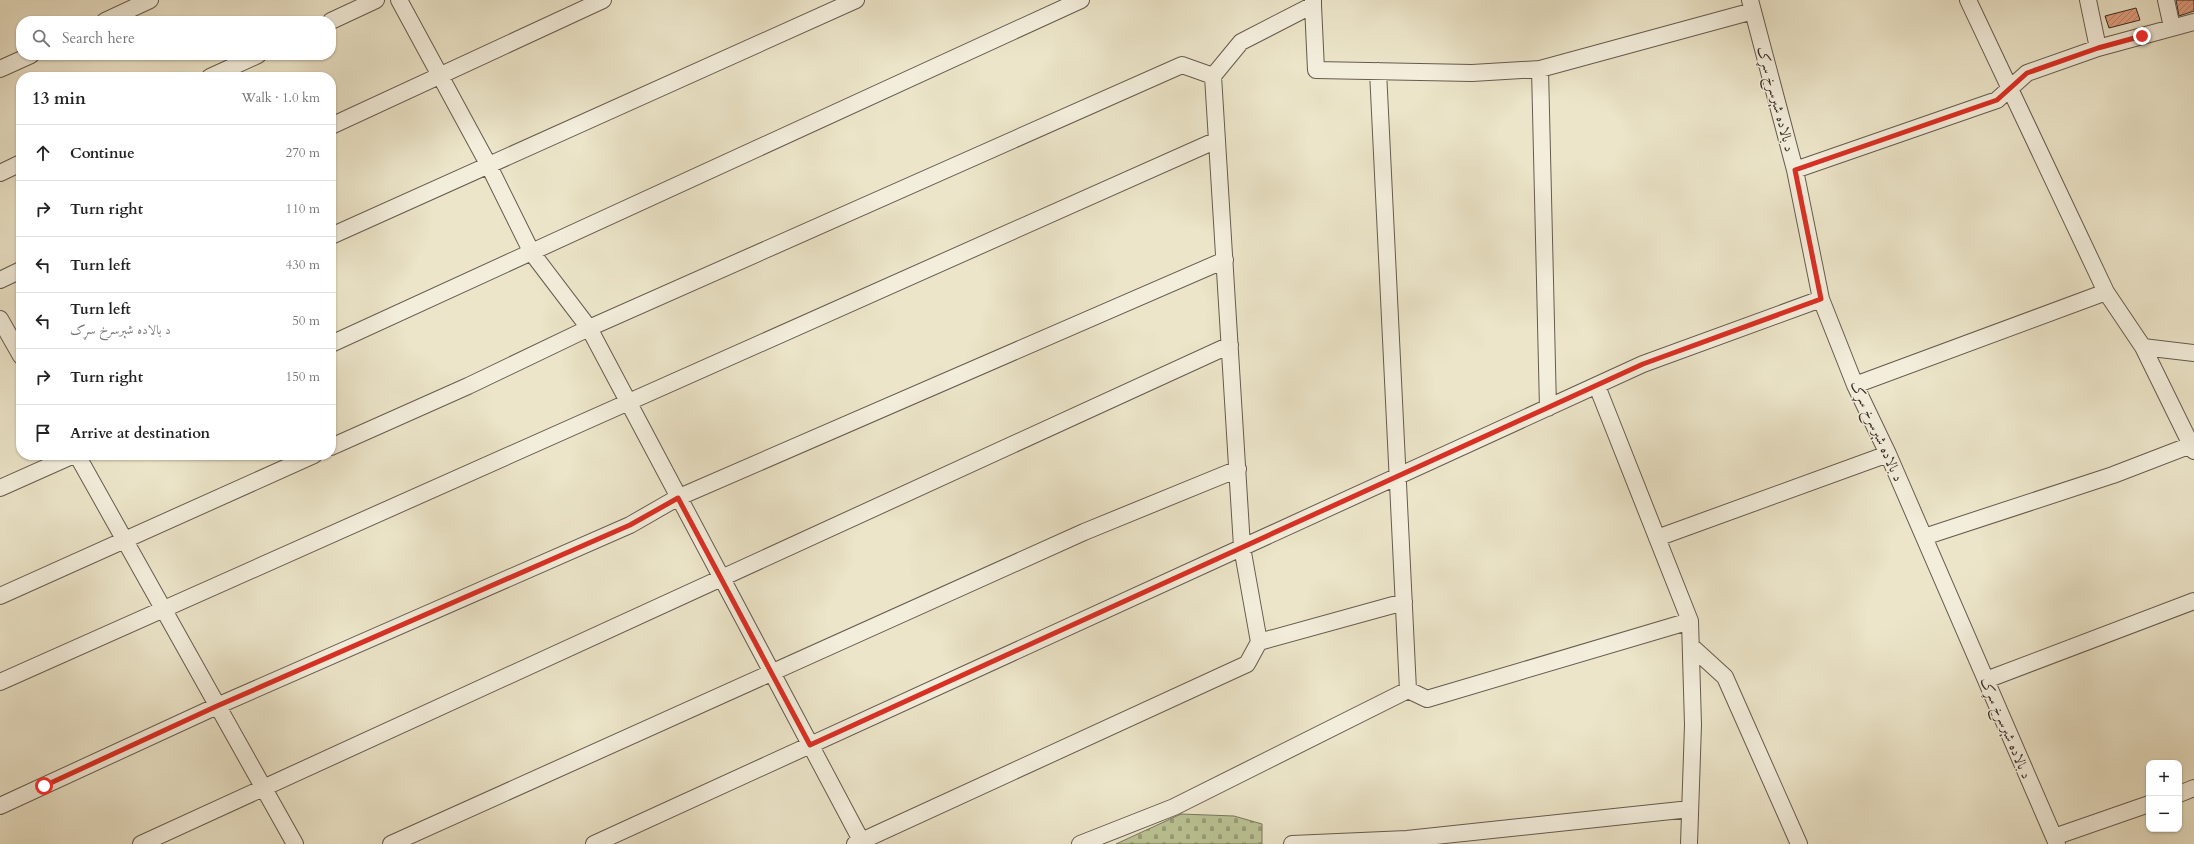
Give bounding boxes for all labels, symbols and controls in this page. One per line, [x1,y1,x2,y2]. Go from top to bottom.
search box [16,16,336,60]
icon: search [30,27,52,49]
route end [2133,27,2151,45]
text: Search here [62,28,135,48]
street label: د بالاده شېرسرخ سړک [1750,44,1799,155]
text: 13 min [32,87,86,110]
text: Walk · 1.0 km [241,89,320,107]
icon: ahead [32,142,54,164]
text: Continue [70,143,135,163]
text: 270 m [286,144,320,162]
icon: right [32,198,54,220]
text: Turn right [70,199,143,219]
text: 110 m [286,200,320,218]
icon: left [32,254,54,276]
text: Turn left [70,255,131,275]
text: 430 m [286,256,320,274]
text: Turn left [70,299,131,319]
icon: left [32,310,54,332]
text: 50 m [292,312,320,330]
text: د بالاده شېرسرخ سړک [70,321,171,339]
icon: right [32,366,54,388]
text: Turn right [70,367,143,387]
text: 150 m [286,368,320,386]
street label: د بالاده شېرسرخ سړک [1843,377,1908,486]
icon: arrive [32,422,54,444]
text: Arrive at destination [70,423,210,443]
street label: د بالاده شېرسرخ سړک [1973,674,2036,783]
map controls [2146,760,2182,832]
button: + [2146,760,2182,796]
route start [35,777,53,795]
button: − [2146,796,2182,832]

